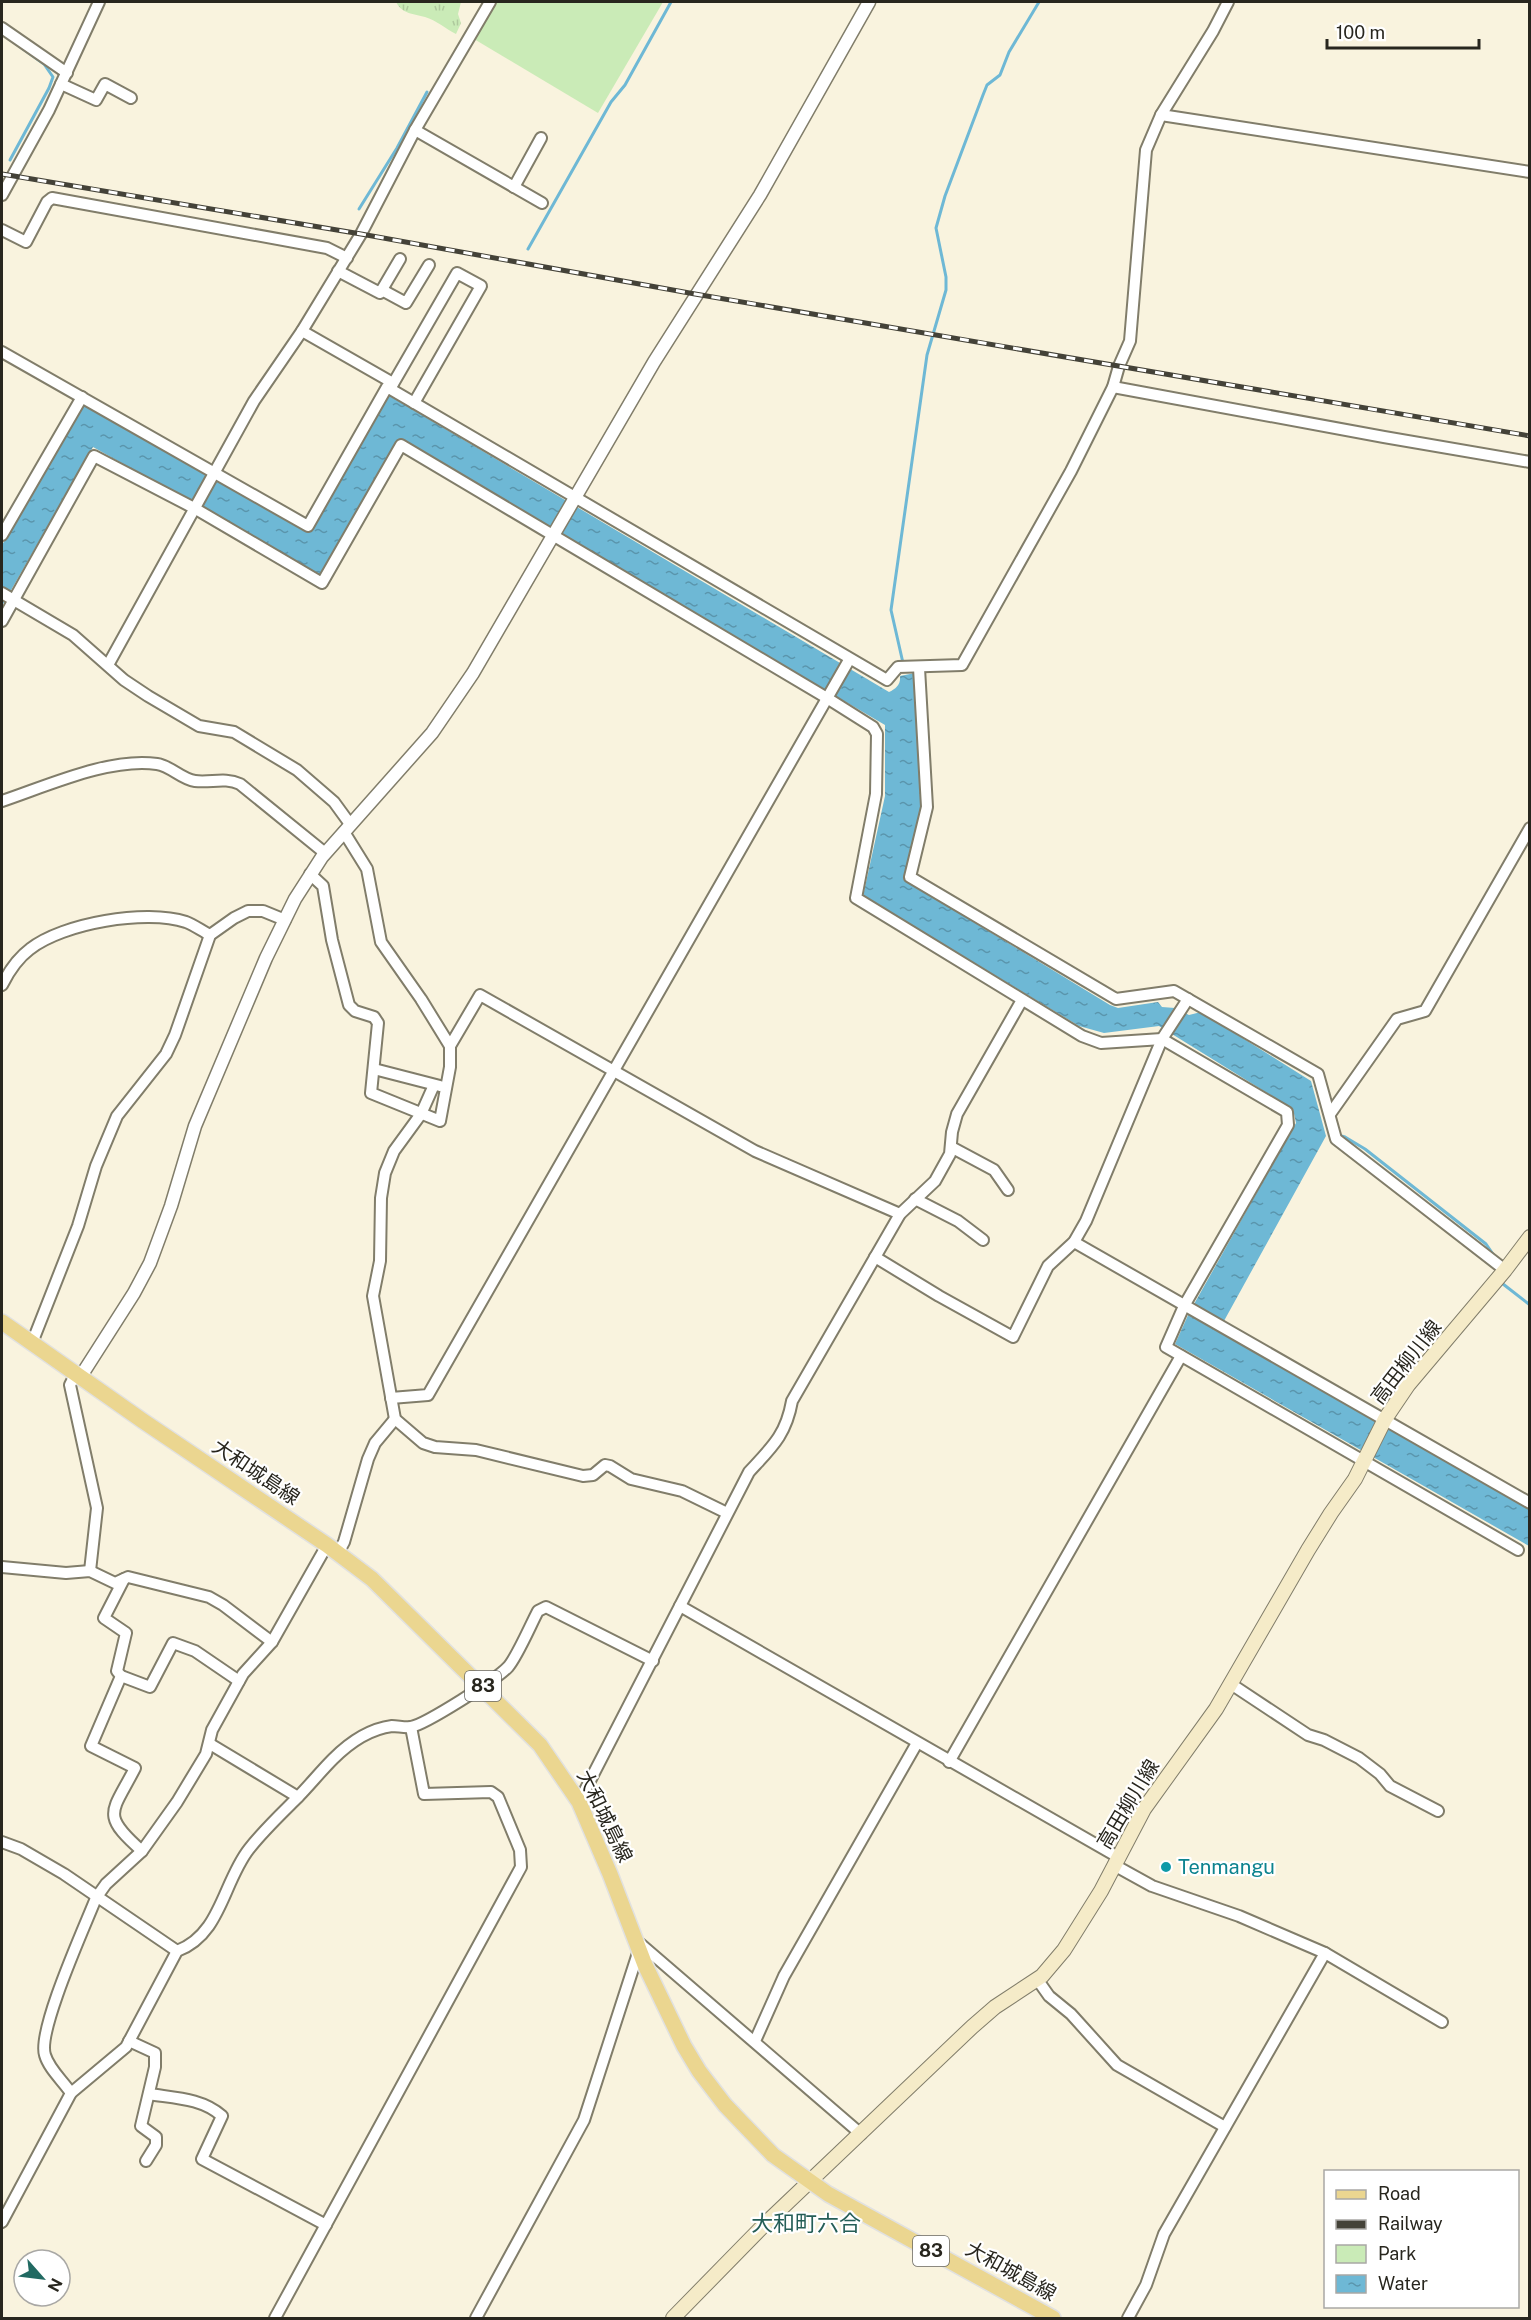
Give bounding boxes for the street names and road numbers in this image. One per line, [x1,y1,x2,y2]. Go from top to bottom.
street label: 高田柳川線 [1366,1315,1446,1409]
street label: 大和城島線 [208,1434,304,1510]
road number: 83 [465,1671,501,1701]
street label: 高田柳川線 [1092,1755,1164,1853]
street label: 大和城島線 [572,1766,638,1866]
road number: 83 [913,2236,949,2266]
street label: 大和城島線 [961,2236,1061,2306]

